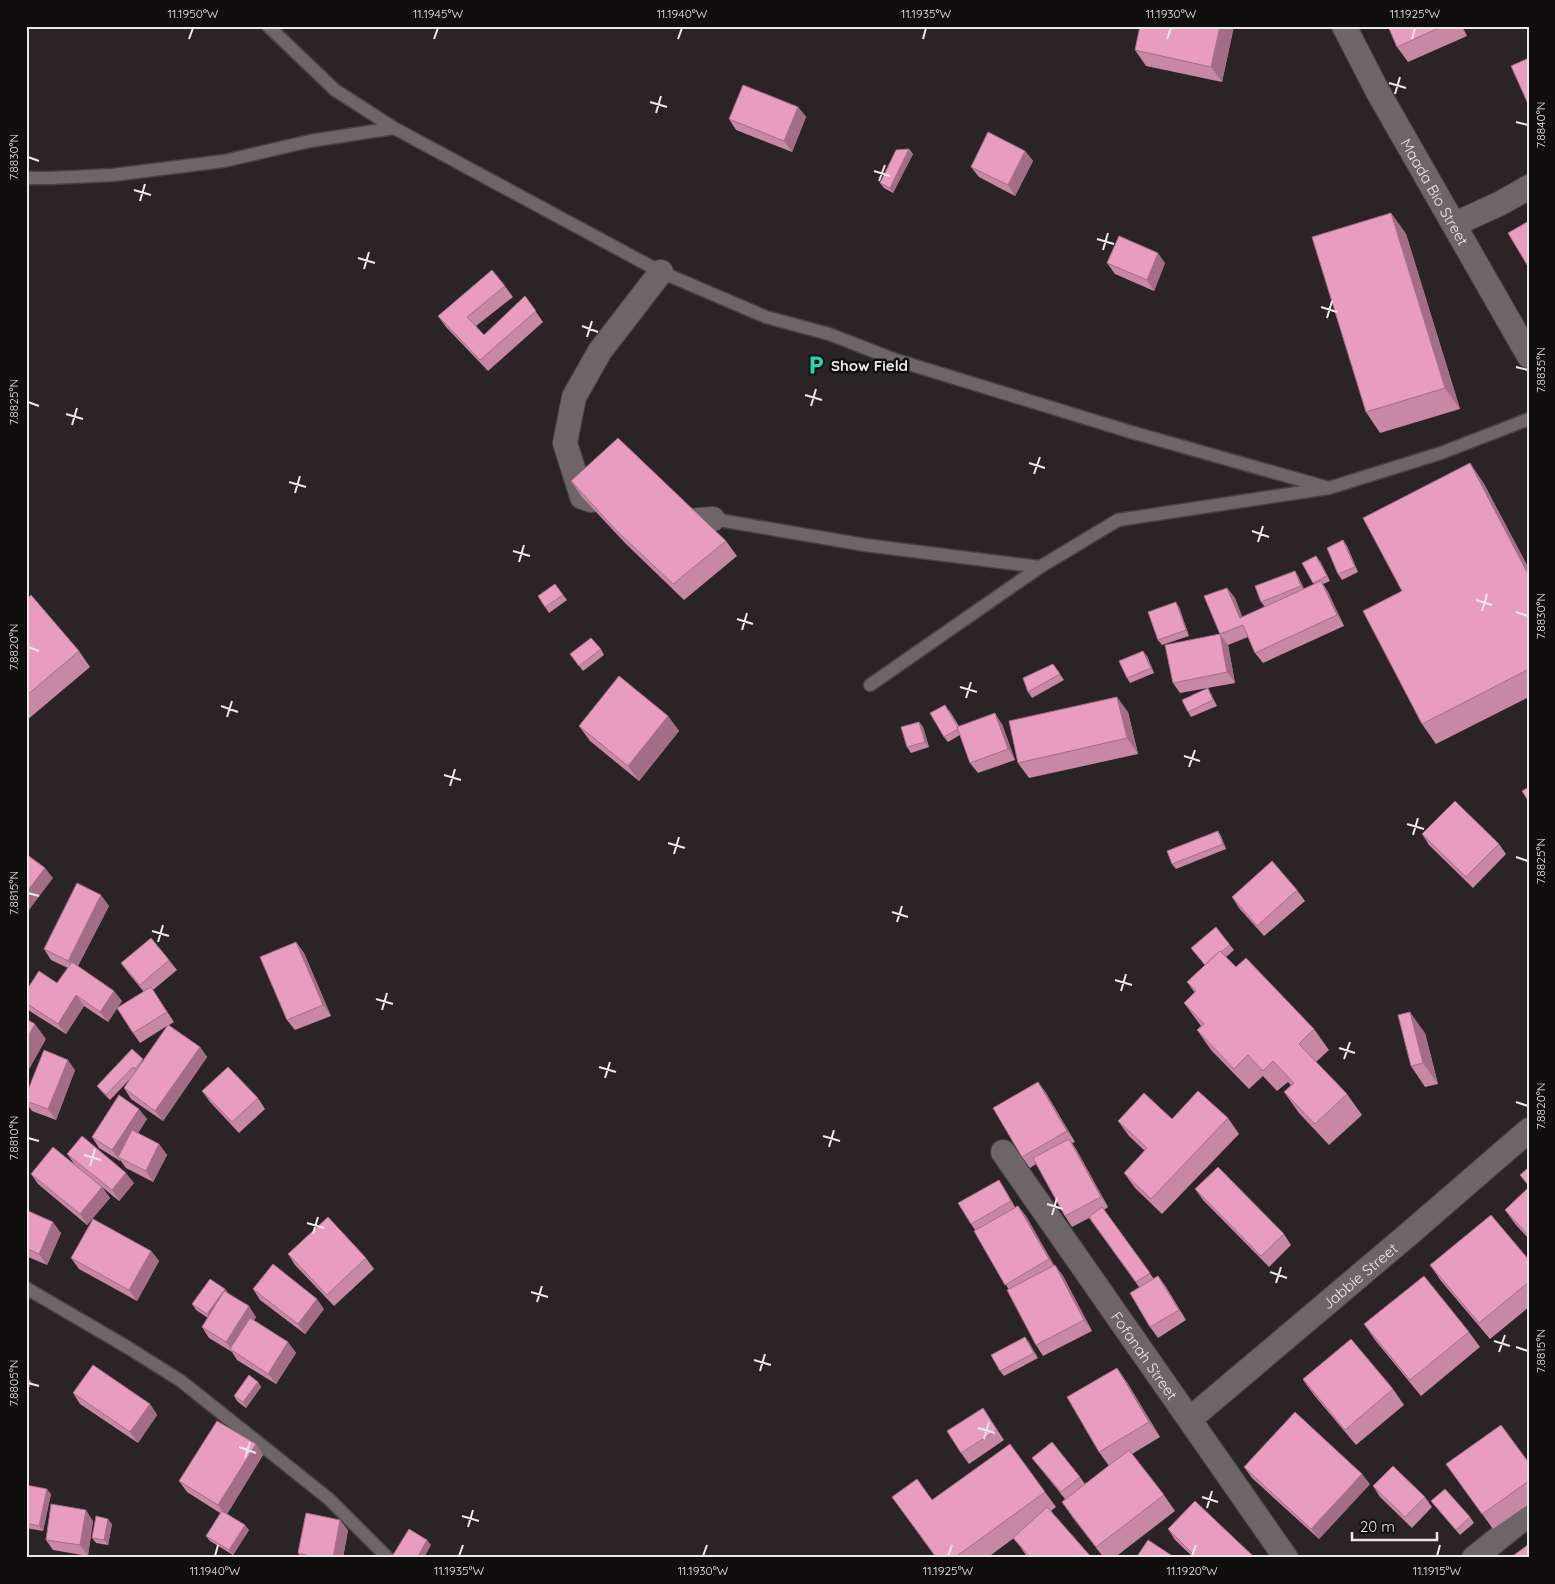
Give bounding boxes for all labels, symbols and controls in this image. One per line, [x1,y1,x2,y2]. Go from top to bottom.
text: 11.1950°W [168,6,219,21]
text: 11.1945°W [413,6,464,21]
text: 11.1940°W [657,6,708,21]
text: 11.1935°W [901,6,951,21]
text: 11.1930°W [1146,6,1197,21]
text: 11.1925°W [1390,6,1441,21]
text: 7.8840°N [1533,102,1548,148]
text: 7.8830°N [6,134,21,180]
street label: Maada Bio Street [1397,135,1473,249]
text: 7.8835°N [1533,347,1548,393]
parking icon: Show Field [805,354,827,376]
place label: Show Field [831,356,908,375]
text: 7.8825°N [6,379,21,425]
text: 7.8830°N [1533,593,1548,639]
text: 7.8820°N [6,623,21,671]
text: 7.8825°N [1533,838,1548,884]
text: 7.8815°N [6,871,21,915]
text: 7.8820°N [1533,1082,1548,1130]
text: 7.8810°N [6,1116,21,1160]
street label: Jabbie Street [1318,1238,1401,1313]
street label: Fofanah Street [1107,1308,1182,1403]
text: 7.8815°N [1533,1329,1548,1373]
text: 7.8805°N [6,1360,21,1406]
scale bar [1352,1509,1438,1541]
text: 20 m [1360,1517,1395,1536]
text: 11.1940°W [190,1563,241,1578]
text: 11.1935°W [434,1563,484,1578]
text: 11.1930°W [678,1563,729,1578]
text: 11.1925°W [923,1563,974,1578]
text: 11.1920°W [1166,1563,1218,1578]
text: 11.1915°W [1413,1563,1462,1578]

